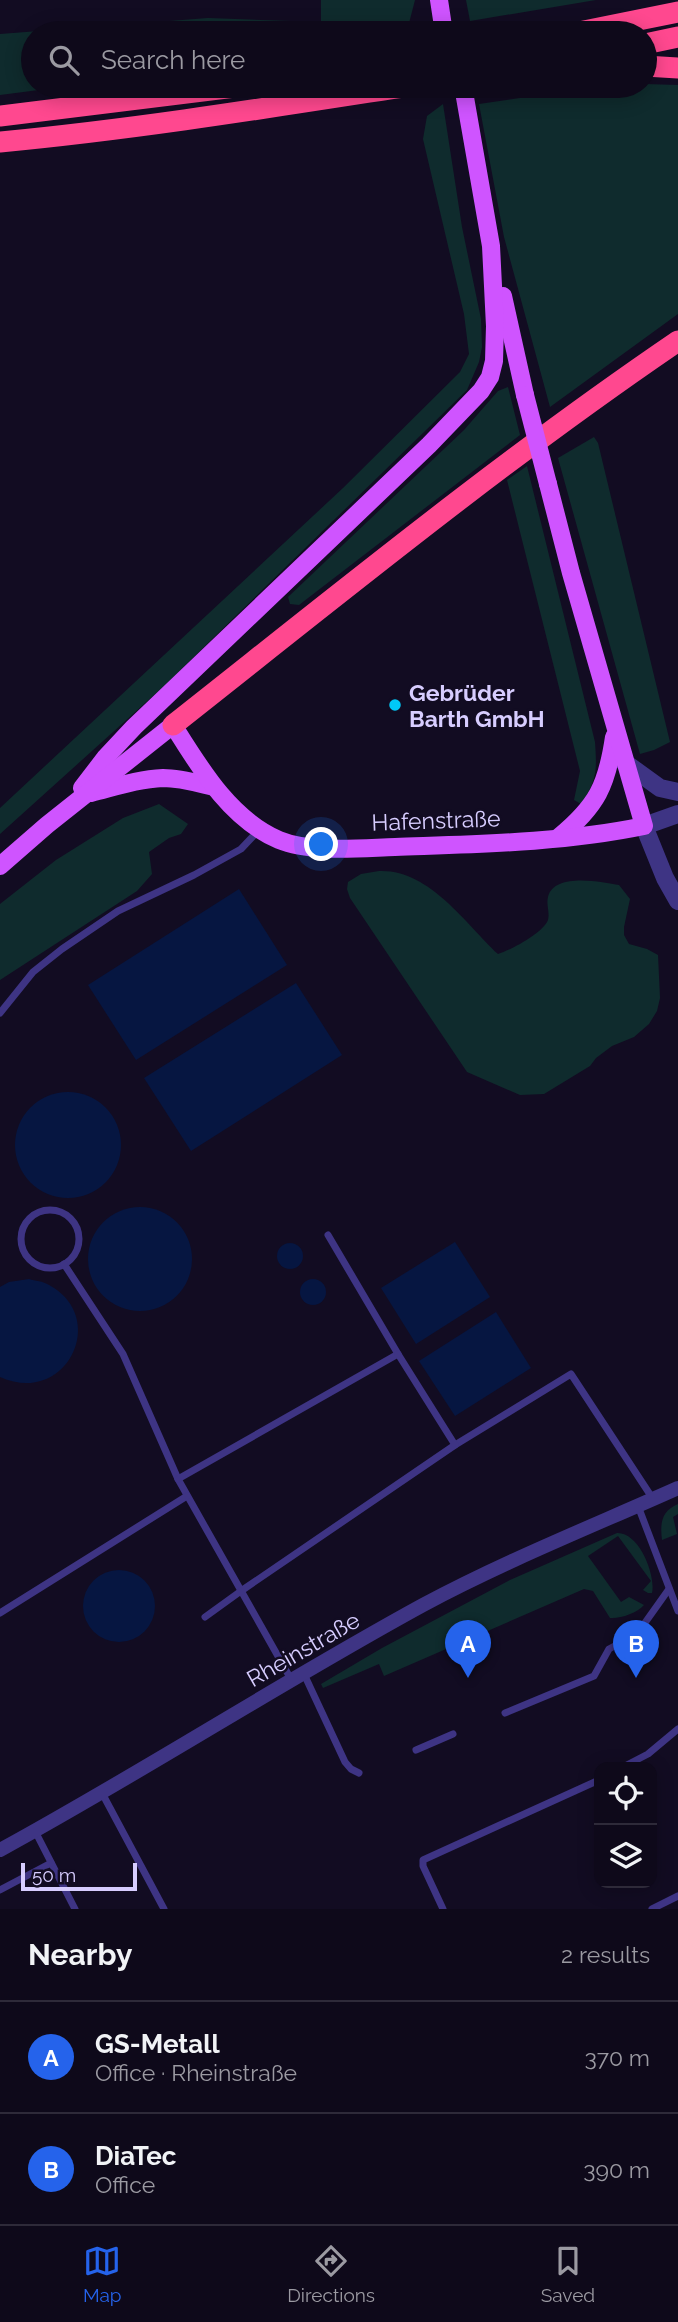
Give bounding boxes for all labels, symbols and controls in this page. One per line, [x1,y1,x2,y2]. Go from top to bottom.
search box [21,21,657,98]
icon: search [45,41,83,79]
text: Search here [101,45,245,75]
place label: Gebrüder Barth GmbH [409,679,545,732]
marker: Gebrüder Barth GmbH [387,697,403,713]
street label: Hafenstraße [371,804,501,836]
your location [304,827,338,861]
street label: Rheinstraße [242,1606,364,1692]
pin: A [445,1620,491,1678]
pin: B [613,1620,659,1678]
map controls [594,1762,657,1888]
button: locate [594,1762,657,1825]
button: layers [594,1825,657,1888]
scale bar [21,1860,136,1892]
text: 50 m [32,1864,76,1886]
text: Nearby [28,1937,132,1972]
text: 2 results [561,1941,650,1968]
text: GS-Metall [95,2029,220,2059]
text: A [43,2044,59,2071]
text: 370 m [585,2044,650,2071]
text: Office · Rheinstraße [95,2059,297,2086]
text: DiaTec [95,2141,176,2171]
text: B [43,2156,59,2183]
text: 390 m [583,2156,650,2183]
text: Office [95,2171,155,2198]
tab: Map [83,2242,122,2306]
tab: Directions [287,2242,375,2306]
tab: Saved [541,2242,595,2306]

